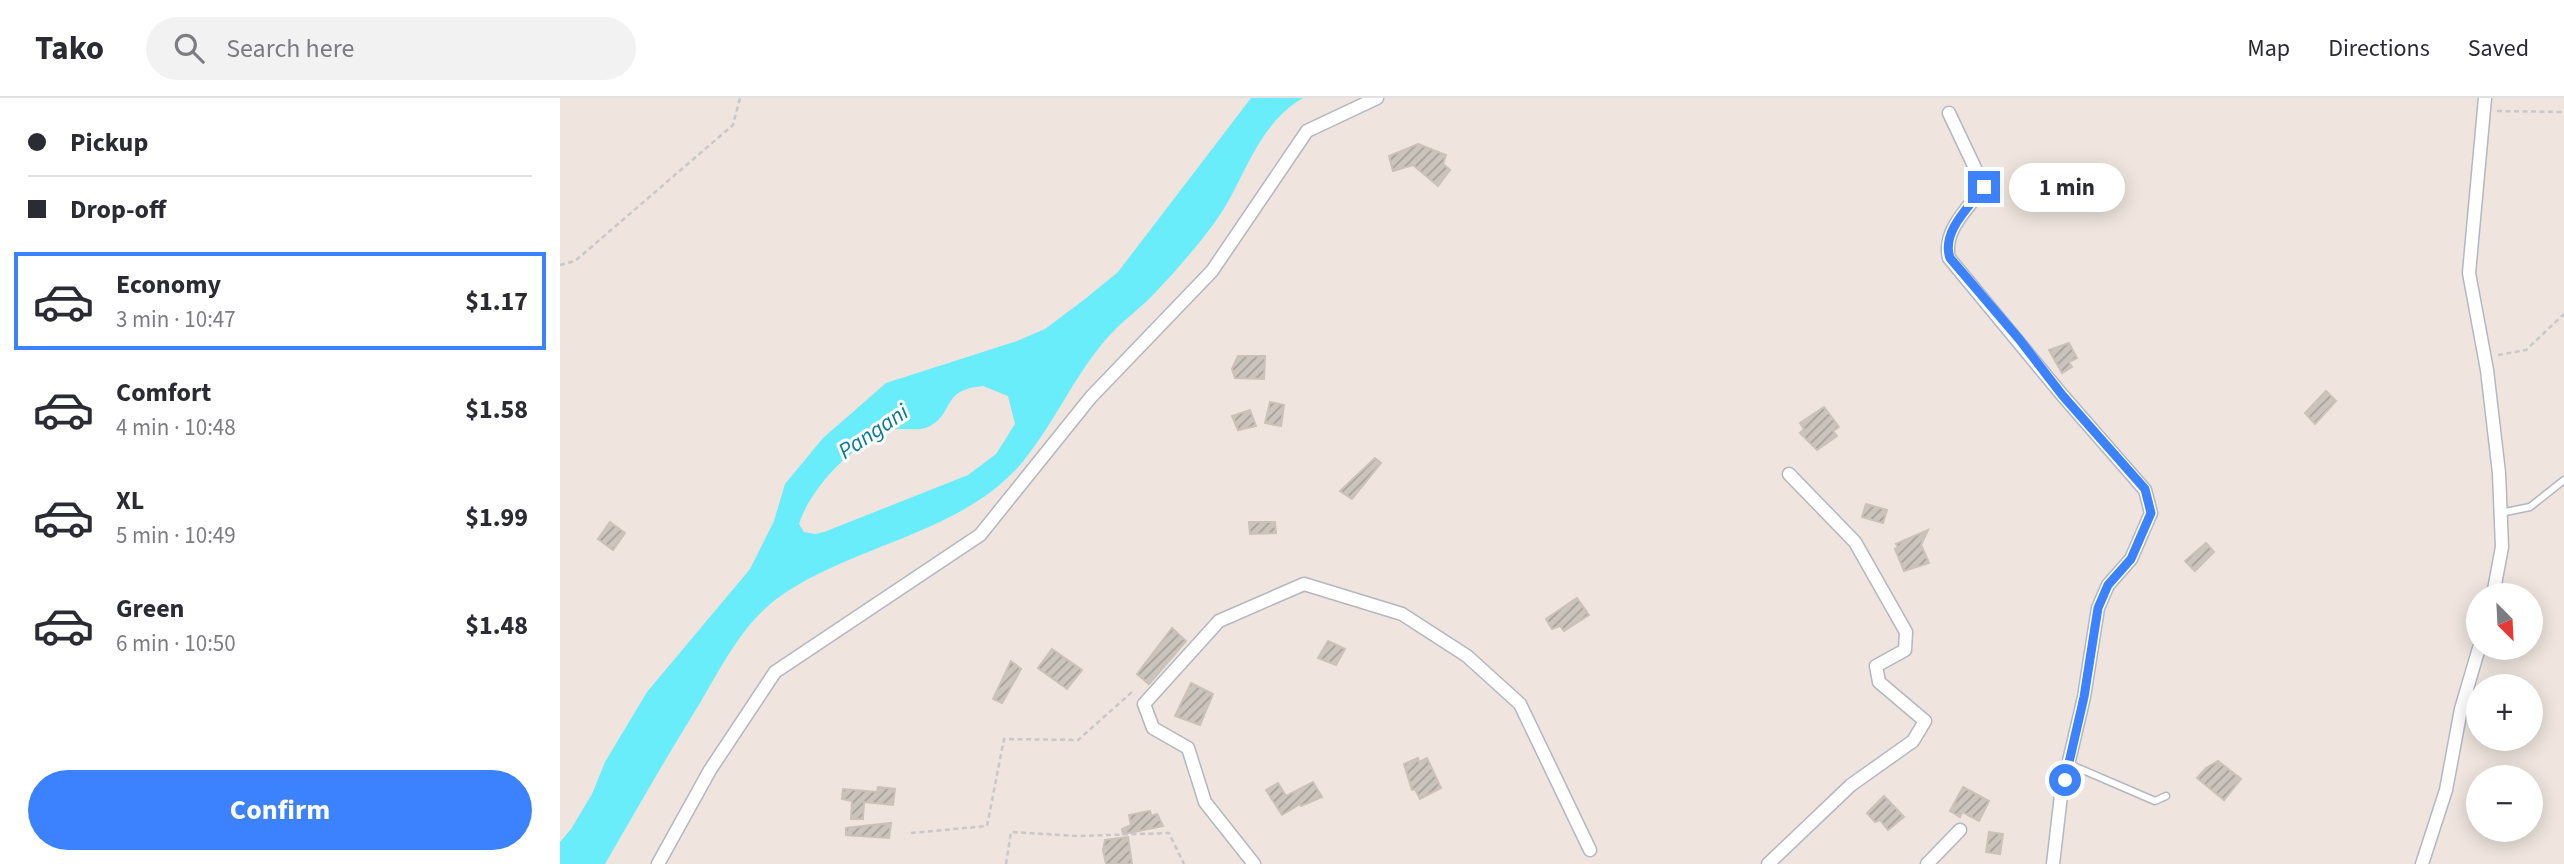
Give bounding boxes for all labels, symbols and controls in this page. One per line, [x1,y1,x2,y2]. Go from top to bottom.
search box [146,17,636,80]
text: Tako [35,25,104,72]
icon: search [170,29,208,67]
text: Search here [226,30,354,67]
text: Map [2247,31,2290,66]
text: Directions [2328,31,2430,66]
text: Saved [2468,31,2529,66]
text: Pickup [70,124,148,161]
callout: 1 min [2008,162,2124,212]
route end [1968,171,2000,203]
text: 1 min [2039,171,2095,204]
text: Drop-off [70,191,166,228]
text: Economy [116,266,221,303]
icon: car [32,270,95,333]
text: $1.17 [465,283,528,320]
text: 3 min · 10:47 [116,303,236,336]
text: Comfort [116,374,211,411]
icon: car [32,378,95,441]
text: $1.58 [465,391,528,428]
water label: Pangani [831,395,916,467]
text: 4 min · 10:48 [116,411,236,444]
text: XL [116,482,144,519]
icon: car [32,486,95,549]
text: $1.99 [465,499,528,536]
text: 5 min · 10:49 [116,519,236,552]
north arrow [2466,583,2543,660]
map controls [2466,583,2543,842]
text: Green [116,590,184,627]
icon: car [32,594,95,657]
text: $1.48 [465,607,528,644]
text: 6 min · 10:50 [116,627,236,660]
button: + [2466,674,2543,751]
route start [2049,764,2081,796]
button: − [2466,765,2543,842]
button: Confirm [28,770,532,850]

